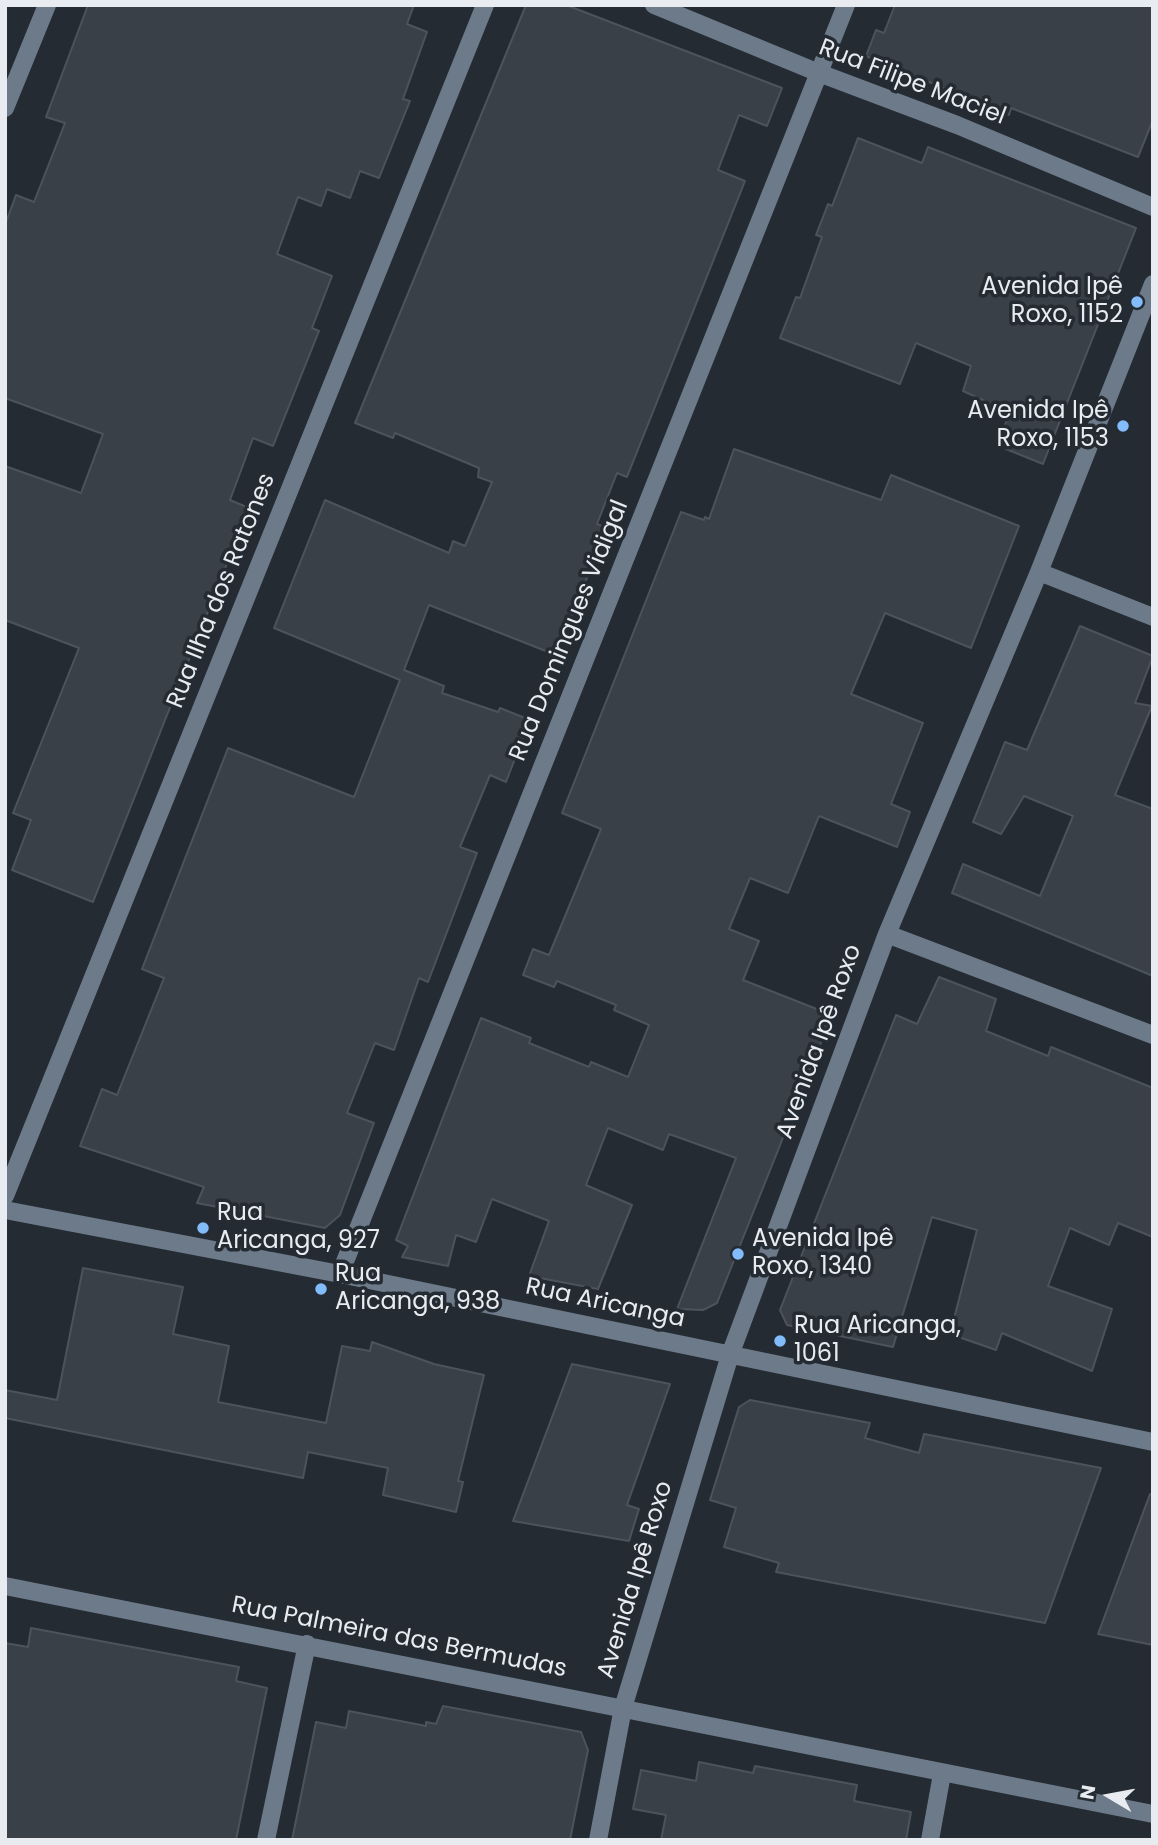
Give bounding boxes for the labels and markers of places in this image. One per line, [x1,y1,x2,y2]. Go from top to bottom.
place label: Avenida Ipê Roxo, 1152 [981,274,1123,330]
marker: Avenida Ipê Roxo, 1152 [1129,294,1145,310]
place label: Avenida Ipê Roxo, 1153 [967,398,1109,454]
marker: Avenida Ipê Roxo, 1153 [1115,418,1131,434]
place label: Rua Aricanga, 927 [217,1200,380,1256]
marker: Rua Aricanga, 927 [195,1220,211,1236]
place label: Avenida Ipê Roxo, 1340 [752,1226,894,1282]
marker: Avenida Ipê Roxo, 1340 [730,1246,746,1262]
place label: Rua Aricanga, 938 [335,1261,500,1317]
marker: Rua Aricanga, 938 [313,1281,329,1297]
place label: Rua Aricanga, 1061 [794,1313,961,1369]
marker: Rua Aricanga, 1061 [772,1333,788,1349]

